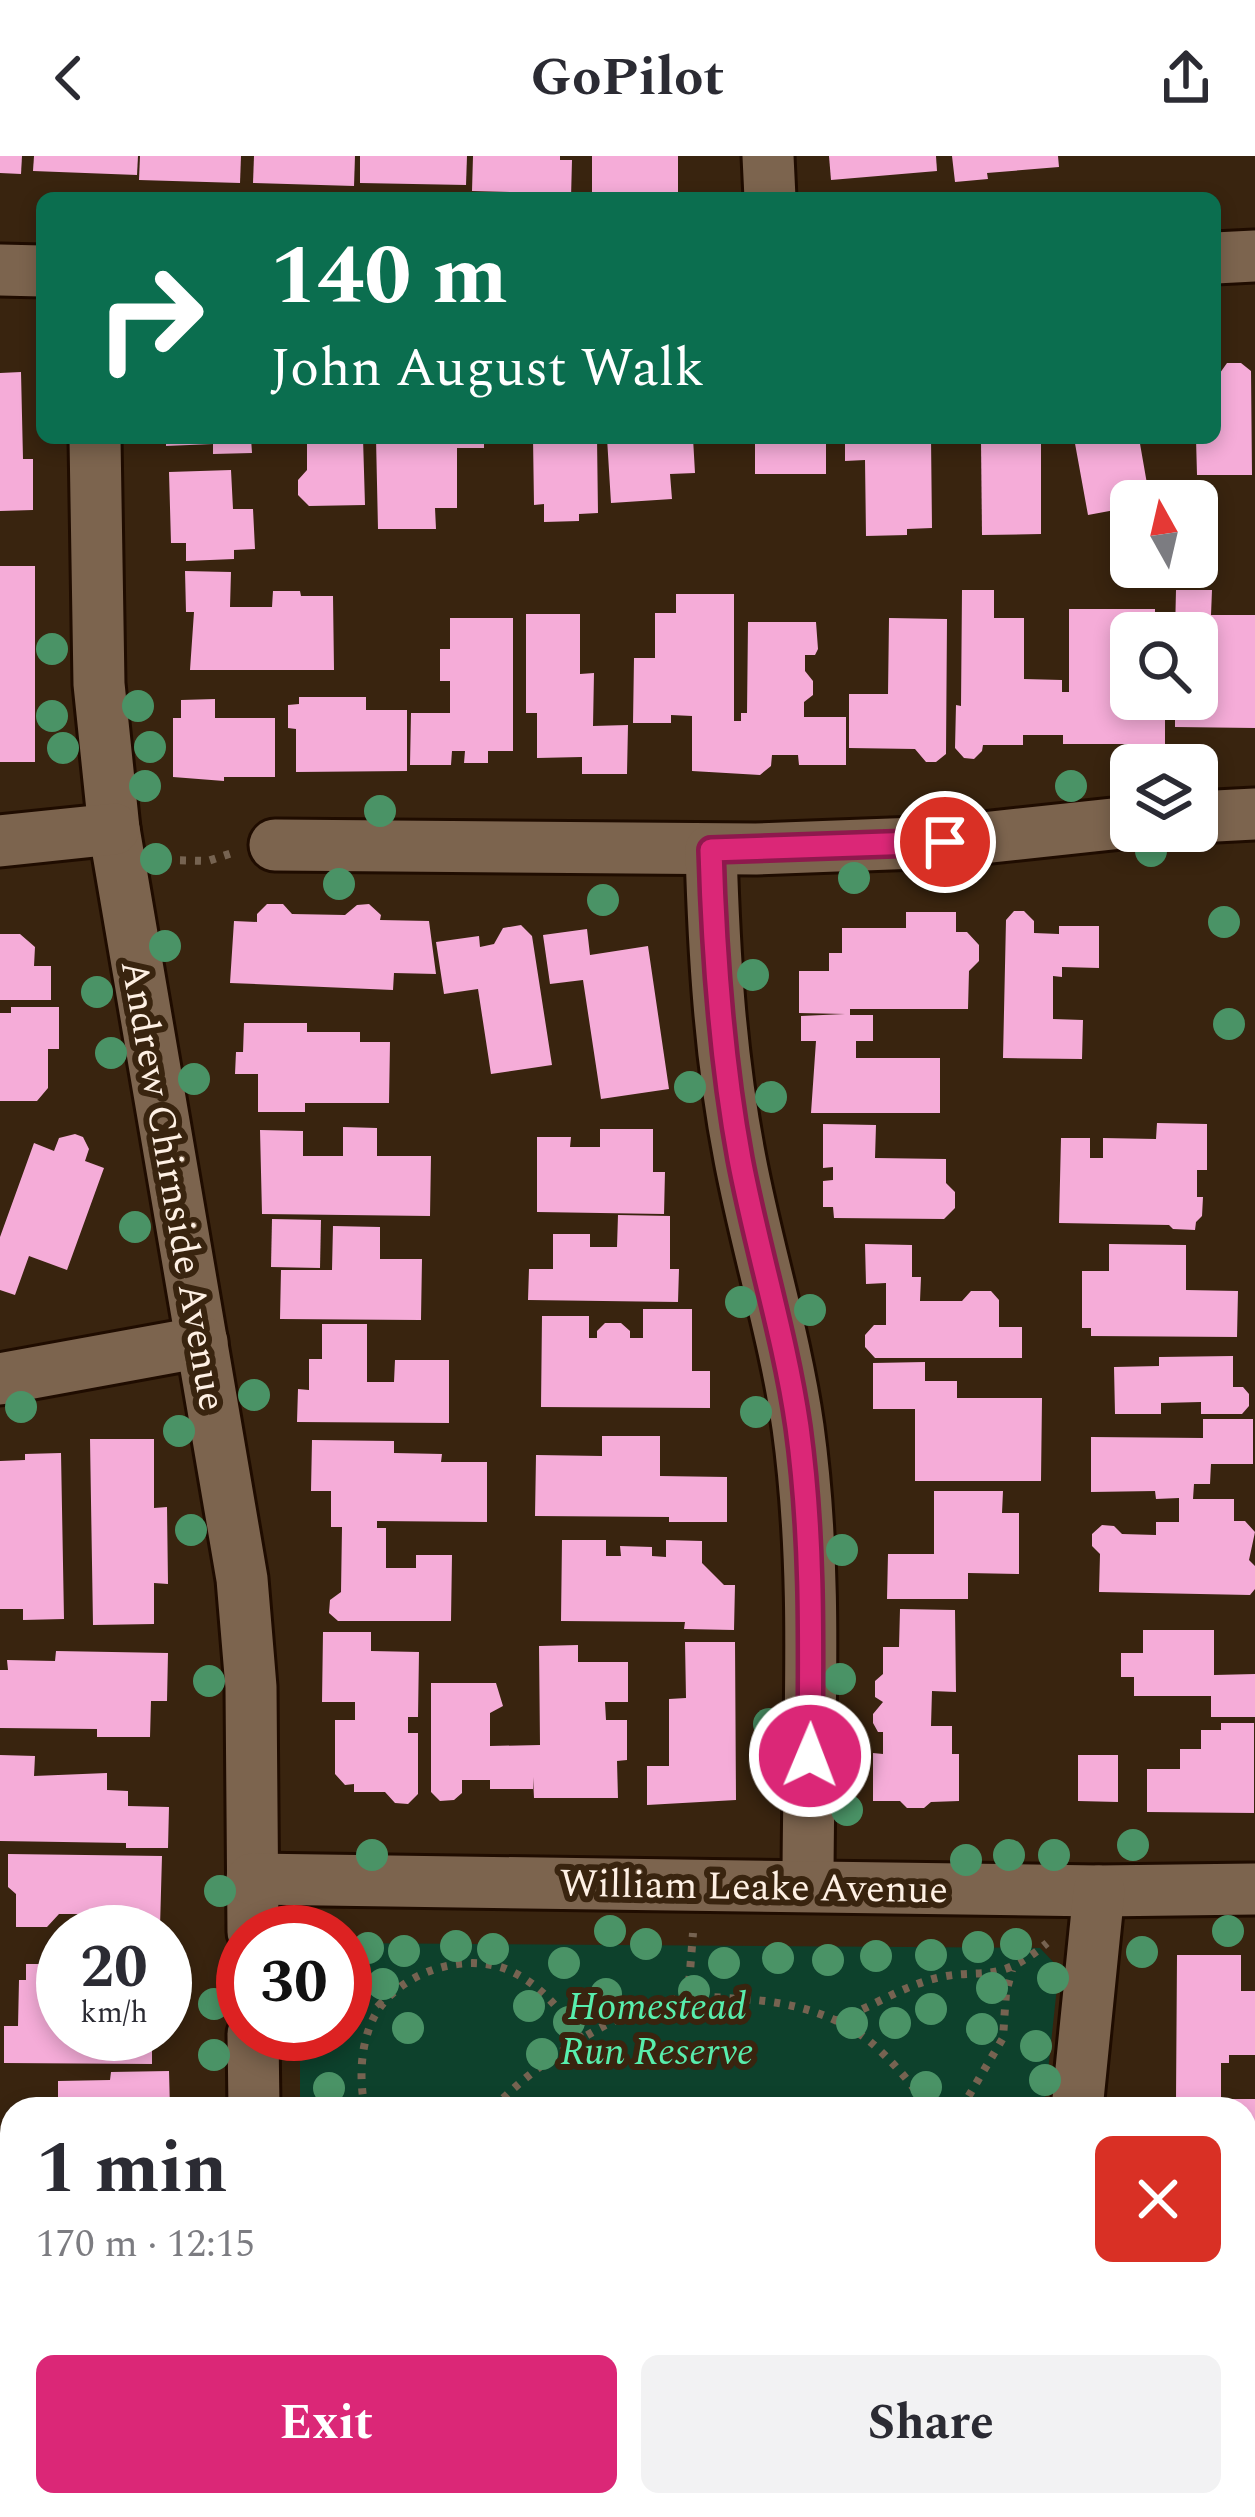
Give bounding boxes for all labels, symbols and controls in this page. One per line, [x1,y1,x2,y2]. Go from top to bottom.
text: GoPilot [531,37,724,119]
icon: back [36,45,102,111]
icon: share [1153,45,1219,111]
text: 140 m [270,213,508,341]
icon: right [72,240,228,396]
text: John August Walk [270,328,704,410]
north arrow [1110,480,1218,588]
map controls [1110,480,1218,852]
button: search [1110,612,1218,720]
button: layers [1110,744,1218,852]
pin [894,791,996,893]
icon: arrive [912,809,978,875]
street label: Andrew Chirnside Avenue [104,955,241,1415]
position arrow [747,1693,873,1819]
street label: William Leake Avenue [559,1855,949,1920]
speed limit sign: 30 [216,1905,372,2061]
text: 20 [80,1922,148,2014]
park label: Homestead Run Reserve [560,1978,754,2082]
text: km/h [80,1990,148,2036]
text: 1 min [36,2115,228,2224]
button: close [1095,2136,1221,2262]
text: 170 m · 12:15 [36,2215,255,2274]
button: Exit [36,2355,617,2493]
button: Share [641,2355,1221,2493]

